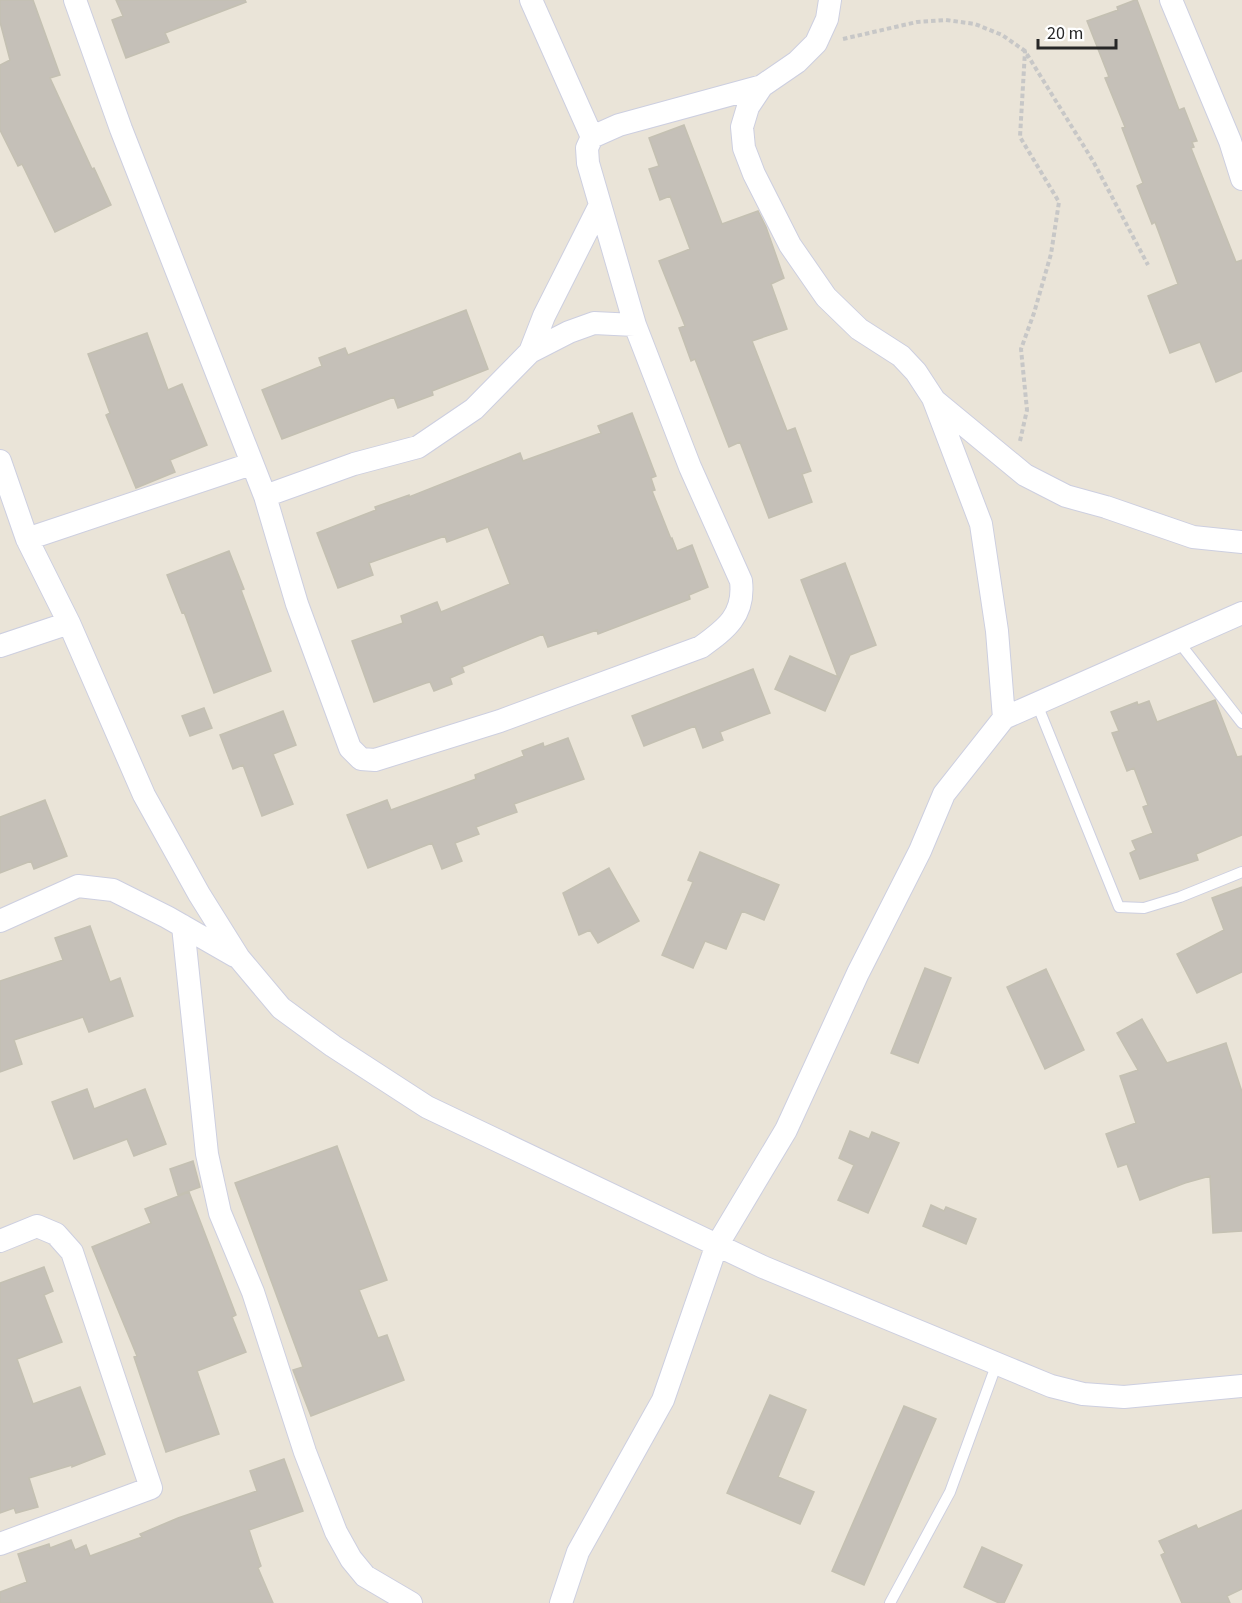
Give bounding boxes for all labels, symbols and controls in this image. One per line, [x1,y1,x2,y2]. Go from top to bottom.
scale bar [1038,12,1116,50]
text: 20 m [1047,21,1083,46]

